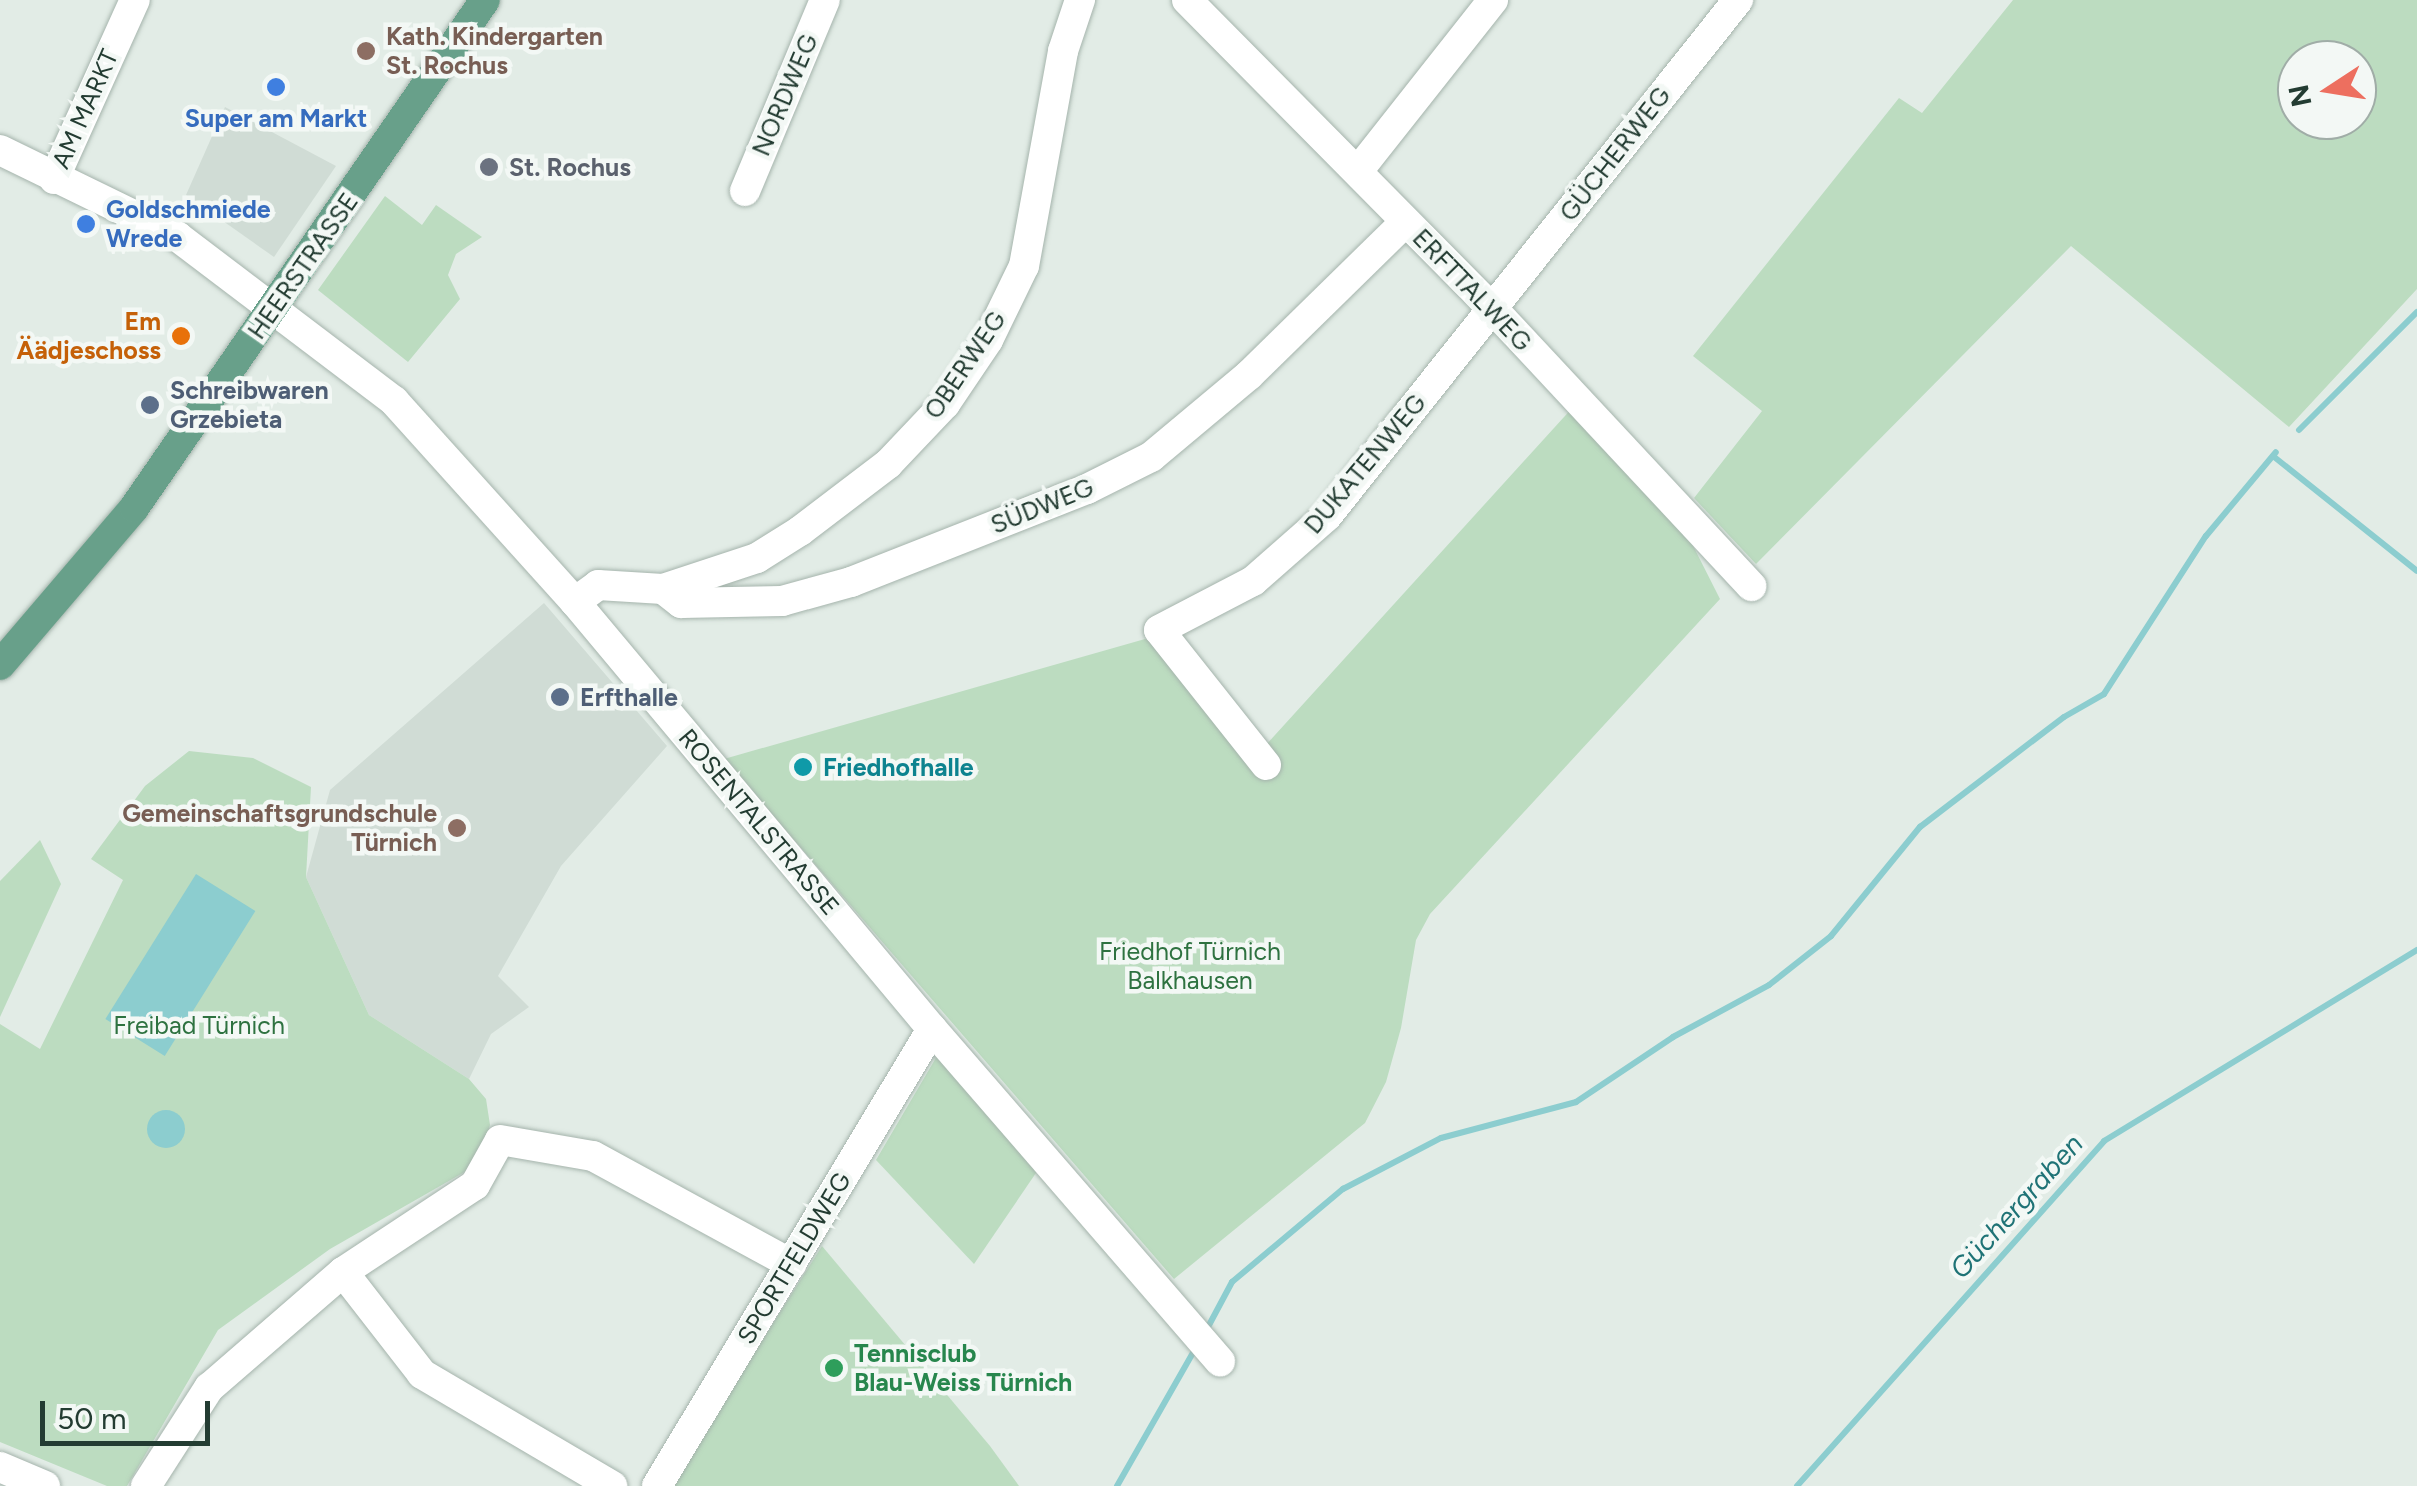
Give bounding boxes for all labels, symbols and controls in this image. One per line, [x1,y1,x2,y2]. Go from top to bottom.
place label: Kath. Kindergarten St. Rochus [386,22,603,81]
street label: NORDWEG [746,30,824,160]
marker: Kath. Kindergarten St. Rochus [355,40,377,62]
north arrow [2277,40,2377,140]
street label: AM MARKT [45,45,125,173]
marker: Super am Markt [265,76,287,98]
street label: GÜCHERWEG [1553,81,1677,227]
text: N [2281,82,2318,110]
place label: Super am Markt [185,103,367,133]
place label: St. Rochus [509,152,631,182]
marker: St. Rochus [478,156,500,178]
street label: HEERSTRASSE [242,187,364,345]
place label: Goldschmiede Wrede [106,195,271,254]
marker: Goldschmiede Wrede [75,213,97,235]
street label: ERFTTALWEG [1406,223,1538,357]
street label: OBERWEG [918,306,1012,424]
place label: Em Äädjeschoss [17,307,161,366]
marker: Em Äädjeschoss [170,325,192,347]
place label: Schreibwaren Grzebieta [170,376,329,435]
street label: DUKATENWEG [1298,388,1432,540]
marker: Schreibwaren Grzebieta [139,394,161,416]
street label: SÜDWEG [986,472,1098,540]
place label: Erfthalle [580,682,678,712]
marker: Erfthalle [549,686,571,708]
street label: ROSENTALSTRASSE [672,723,846,921]
place label: Friedhofhalle [823,752,974,782]
marker: Friedhofhalle [792,756,814,778]
place label: Gemeinschaftsgrundschule Türnich [122,799,437,858]
marker: Gemeinschaftsgrundschule Türnich [446,817,468,839]
park label: Friedhof Türnich Balkhausen [1099,937,1281,996]
park label: Freibad Türnich [113,1010,285,1040]
water label: Güchergraben [1943,1127,2089,1285]
street label: SPORTFELDWEG [731,1167,857,1349]
place label: Tennisclub Blau-Weiss Türnich [854,1339,1072,1398]
marker: Tennisclub Blau-Weiss Türnich [823,1357,845,1379]
scale bar [45,1381,215,1443]
text: 50 m [57,1400,126,1437]

